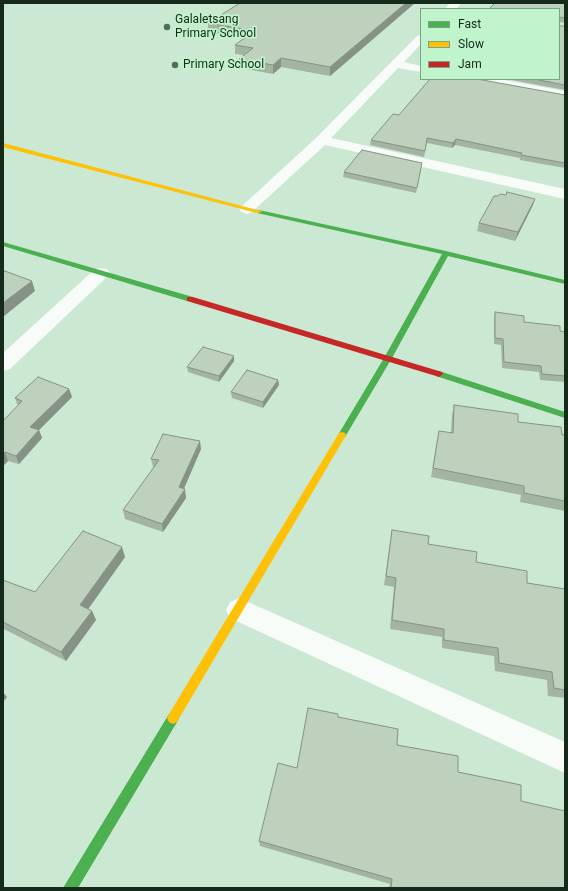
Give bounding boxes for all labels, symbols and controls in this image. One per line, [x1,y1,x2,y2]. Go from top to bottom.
legend [420,8,560,80]
place label: Galaletsang Primary School [175,13,256,41]
text: Fast [458,17,481,31]
marker: Galaletsang Primary School [162,22,172,32]
text: Slow [458,37,484,51]
text: Jam [458,57,482,71]
place label: Primary School [183,58,264,72]
marker: Primary School [170,60,180,70]

